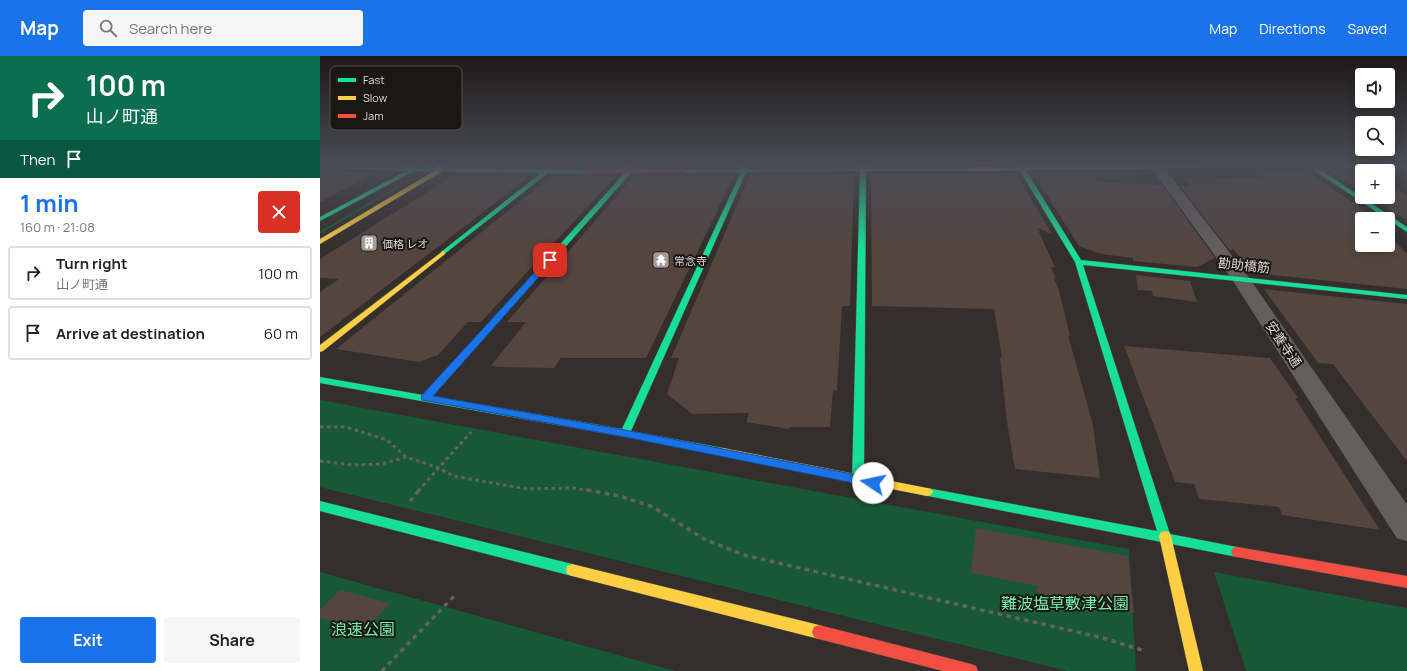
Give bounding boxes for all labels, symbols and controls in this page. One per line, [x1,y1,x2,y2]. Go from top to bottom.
search box [83,10,363,46]
text: Map [20,15,59,41]
icon: search [97,17,119,39]
text: Search here [129,18,212,39]
text: Map [1209,19,1237,38]
text: Directions [1259,19,1326,38]
text: Saved [1348,19,1387,38]
text: 100 m [86,66,166,104]
legend [330,66,462,130]
map controls [1355,68,1395,252]
button: sound [1355,68,1395,108]
icon: right [20,72,72,124]
text: Fast [363,72,385,87]
text: Slow [363,90,388,105]
text: 山ノ町通 [86,104,158,128]
text: Jam [363,108,384,123]
button: search [1355,116,1395,156]
icon: arrive [63,148,85,170]
text: Then [20,149,55,170]
button: + [1355,164,1395,204]
text: 1 min [20,186,79,219]
button: close [258,191,300,233]
button: − [1355,212,1395,252]
text: 160 m · 21:08 [20,218,95,236]
building icon: 価格 レオ [359,233,379,253]
place label: 価格 レオ [382,236,428,251]
pin [533,243,567,277]
icon: arrive [539,249,561,271]
temple icon: 常念寺 [651,250,671,270]
text: Turn right [56,253,127,274]
place label: 常念寺 [674,253,707,268]
street label: 勘助橋筋 [1217,253,1271,277]
icon: right [22,262,44,284]
text: 100 m [258,263,298,284]
text: 山ノ町通 [56,275,108,293]
street label: 安養寺通 [1262,317,1306,371]
icon: arrive [22,322,44,344]
text: Arrive at destination [56,323,205,344]
text: 60 m [264,323,298,344]
position arrow [852,462,894,504]
park label: 難波塩草敷津公園 [1001,592,1129,614]
button: Exit [20,617,156,663]
button: Share [164,617,300,663]
park label: 浪速公園 [331,618,395,640]

